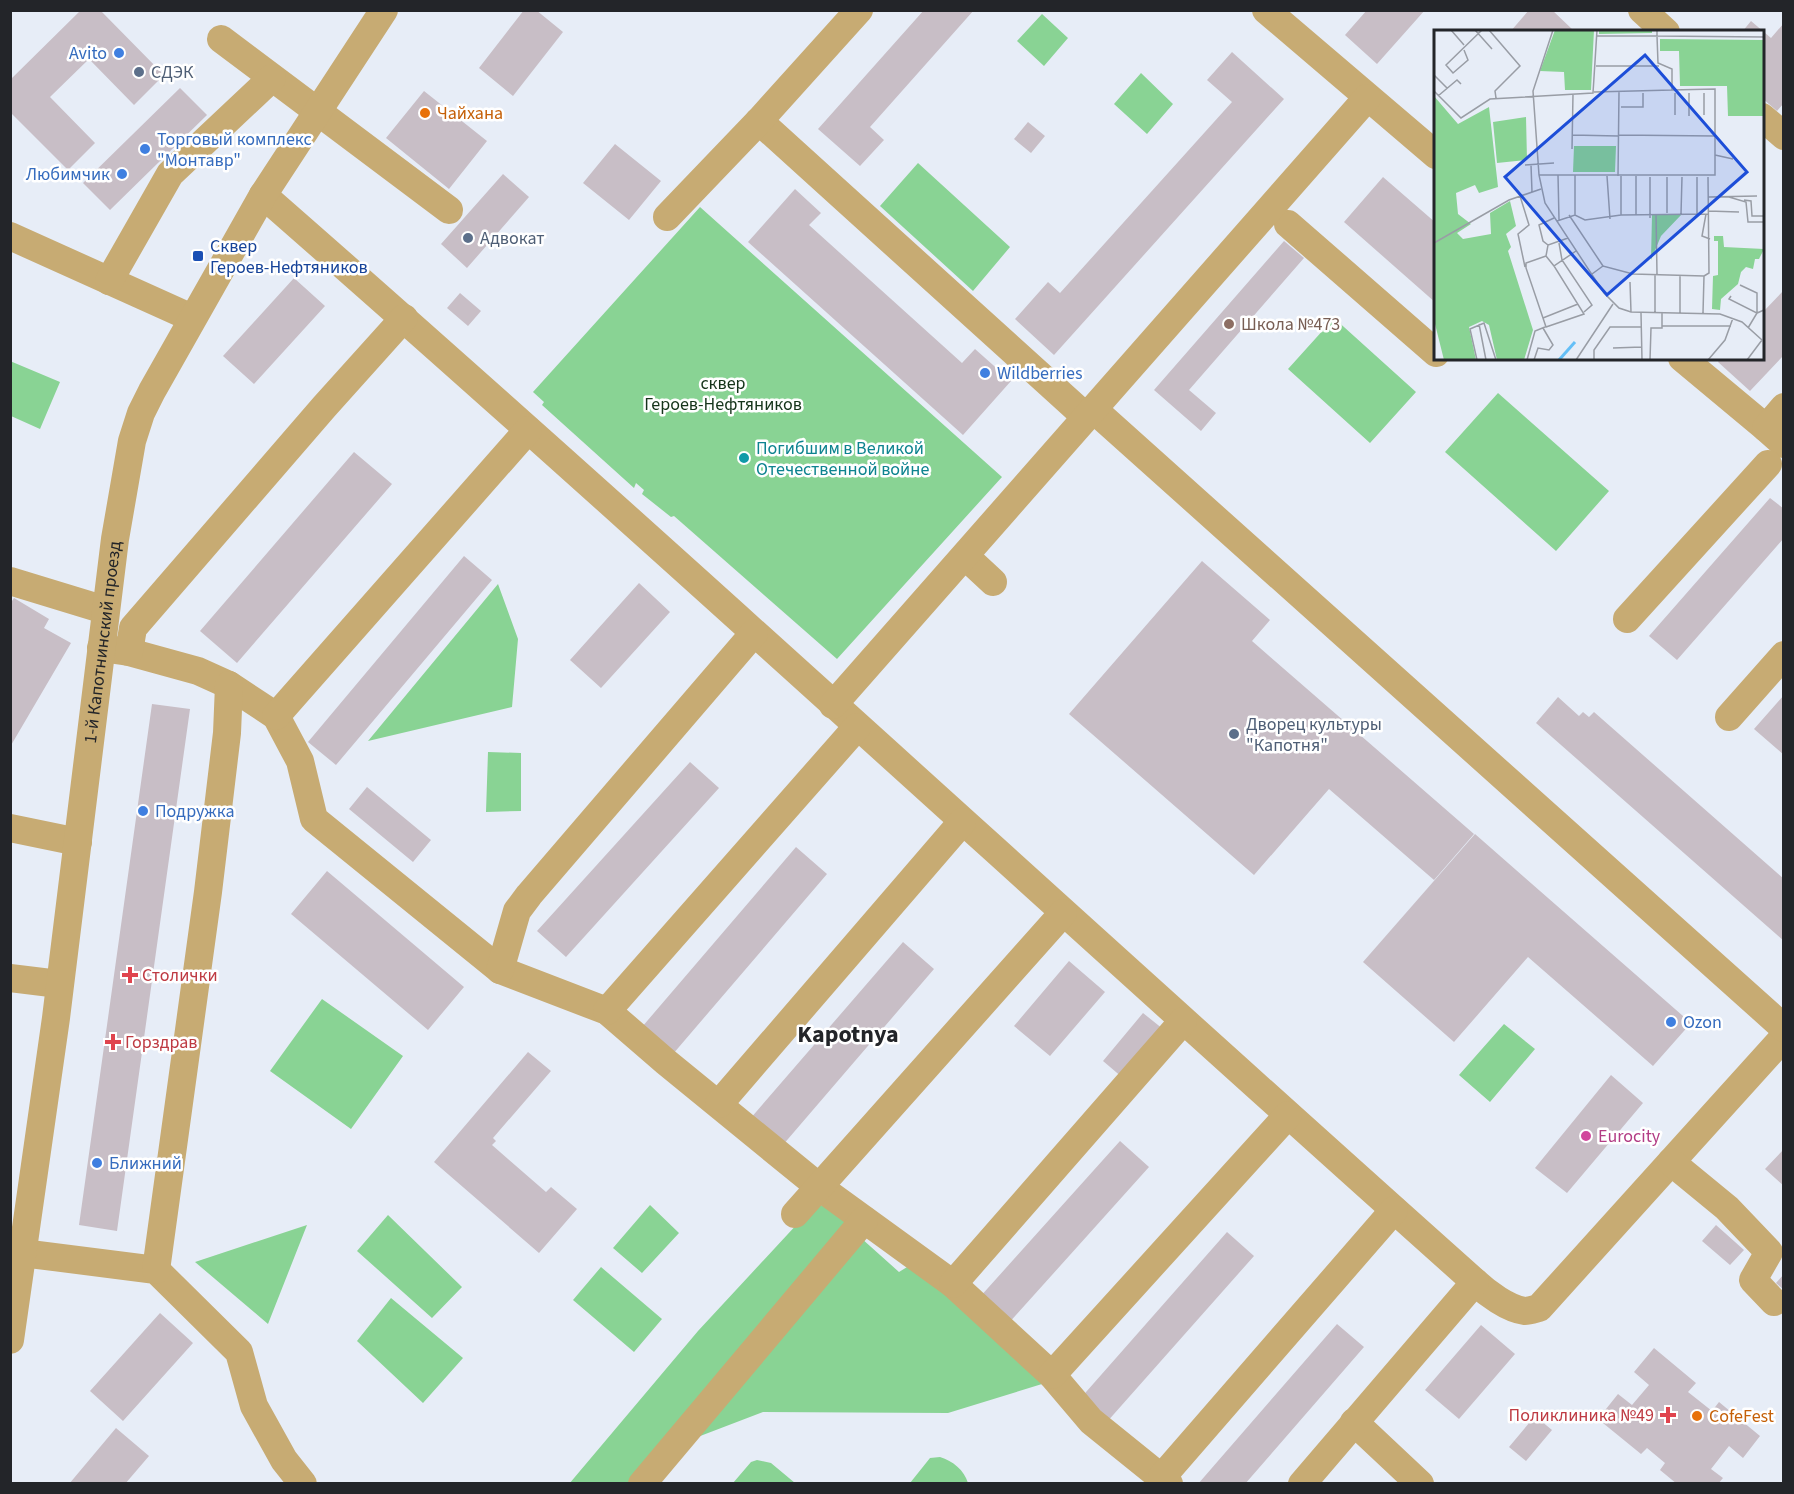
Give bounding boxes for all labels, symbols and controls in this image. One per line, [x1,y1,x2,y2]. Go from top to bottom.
inset map [1434,30,1764,360]
place label: Avito [69,41,107,66]
marker: Avito [112,46,126,60]
place label: СДЭК [151,60,194,85]
marker: СДЭК [132,65,146,79]
place label: Чайхана [437,101,503,126]
marker: Чайхана [418,106,432,120]
place label: Торговый комплекс "Монтавр" [157,127,312,173]
marker: Торговый комплекс "Монтавр" [138,142,152,156]
place label: Любимчик [26,162,110,187]
marker: Любимчик [115,167,129,181]
place label: Адвокат [480,226,544,251]
marker: Адвокат [461,231,475,245]
place label: Сквер Героев-Нефтяников [210,234,368,280]
marker: Сквер Героев-Нефтяников [191,249,205,263]
place label: Школа №473 [1241,312,1340,337]
marker: Школа №473 [1222,317,1236,331]
place label: Wildberries [997,361,1082,386]
marker: Wildberries [978,366,992,380]
park label: сквер Героев-Нефтяников [644,371,802,417]
place label: Погибшим в Великой Отечественной войне [756,436,929,482]
marker: Погибшим в Великой Отечественной войне [737,451,751,465]
street label: 1-й Капотнинский проезд [77,539,127,745]
place label: Дворец культуры "Капотня" [1246,712,1382,758]
marker: Дворец культуры "Капотня" [1227,727,1241,741]
place label: Подружка [155,799,234,824]
marker: Подружка [136,804,150,818]
place label: Столички [142,963,218,988]
marker: Столички [123,968,137,982]
place label: Ozon [1683,1010,1722,1035]
marker: Ozon [1664,1015,1678,1029]
district label: Kapotnya [797,1017,899,1052]
place label: Горздрав [125,1030,197,1055]
marker: Горздрав [106,1035,120,1049]
place label: Eurocity [1598,1124,1661,1149]
marker: Eurocity [1579,1129,1593,1143]
place label: Ближний [109,1151,182,1176]
marker: Ближний [90,1156,104,1170]
place label: Поликлиника №49 [1509,1403,1654,1428]
place label: CofeFest [1709,1404,1774,1429]
marker: Поликлиника №49 [1659,1406,1677,1424]
marker: CofeFest [1690,1409,1704,1423]

